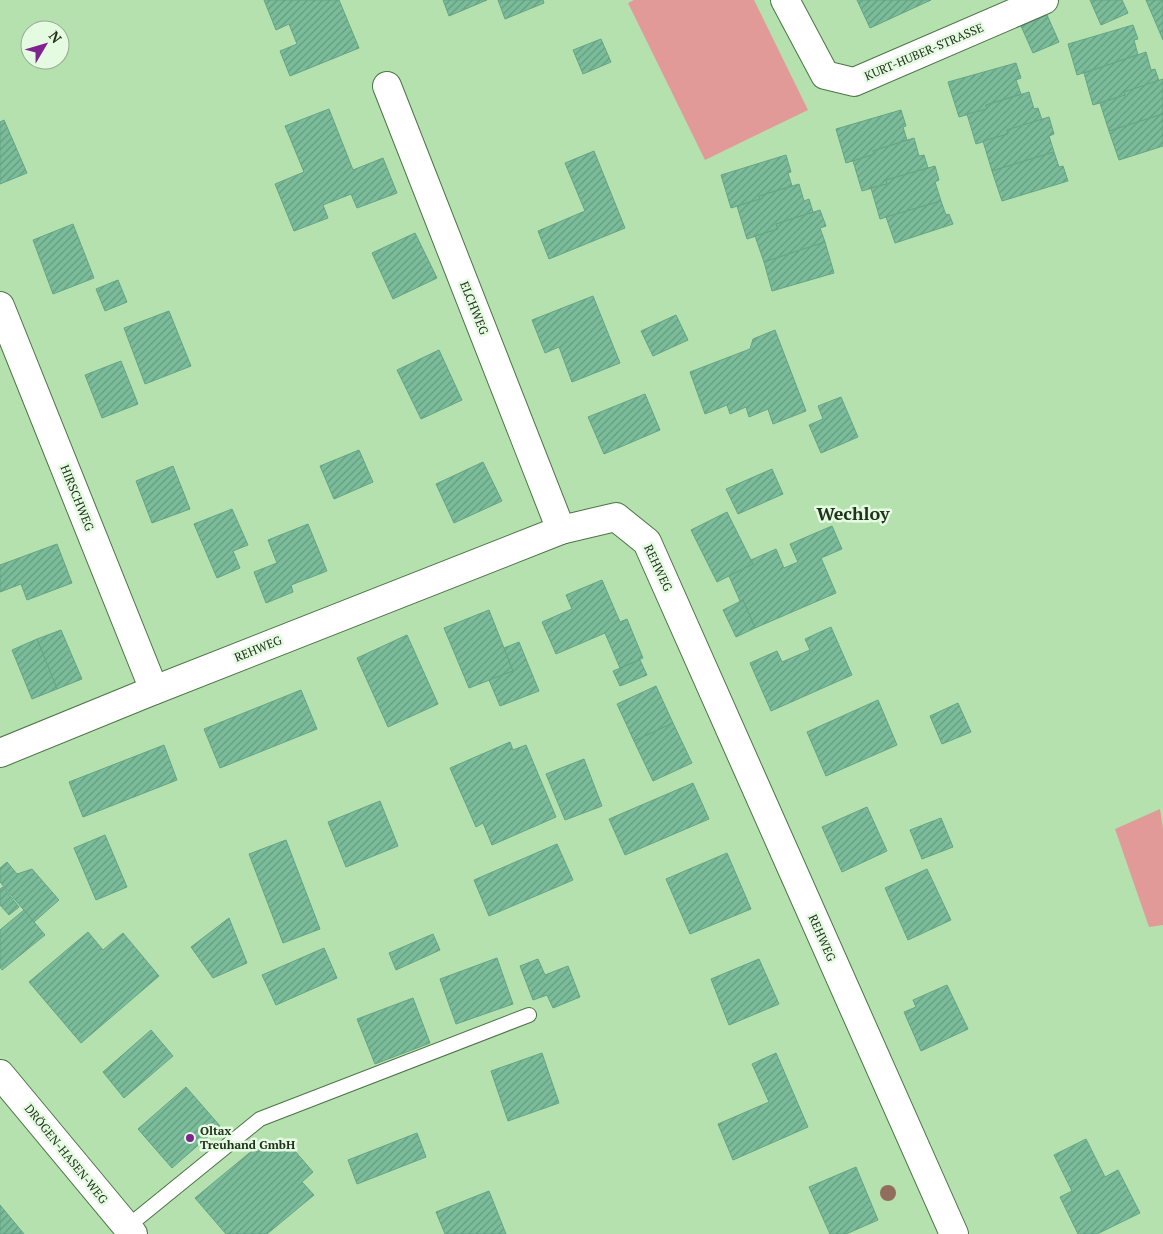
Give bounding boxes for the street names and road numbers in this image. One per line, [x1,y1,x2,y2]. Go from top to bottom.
street label: KURT-HUBER-STRASSE [862,20,986,83]
street label: ELCHWEG [457,279,492,337]
street label: HIRSCHWEG [57,463,98,534]
street label: REHWEG [641,542,676,594]
street label: REHWEG [232,632,284,665]
street label: REHWEG [805,912,840,964]
street label: DRÖGEN-HASEN-WEG [22,1101,112,1207]

